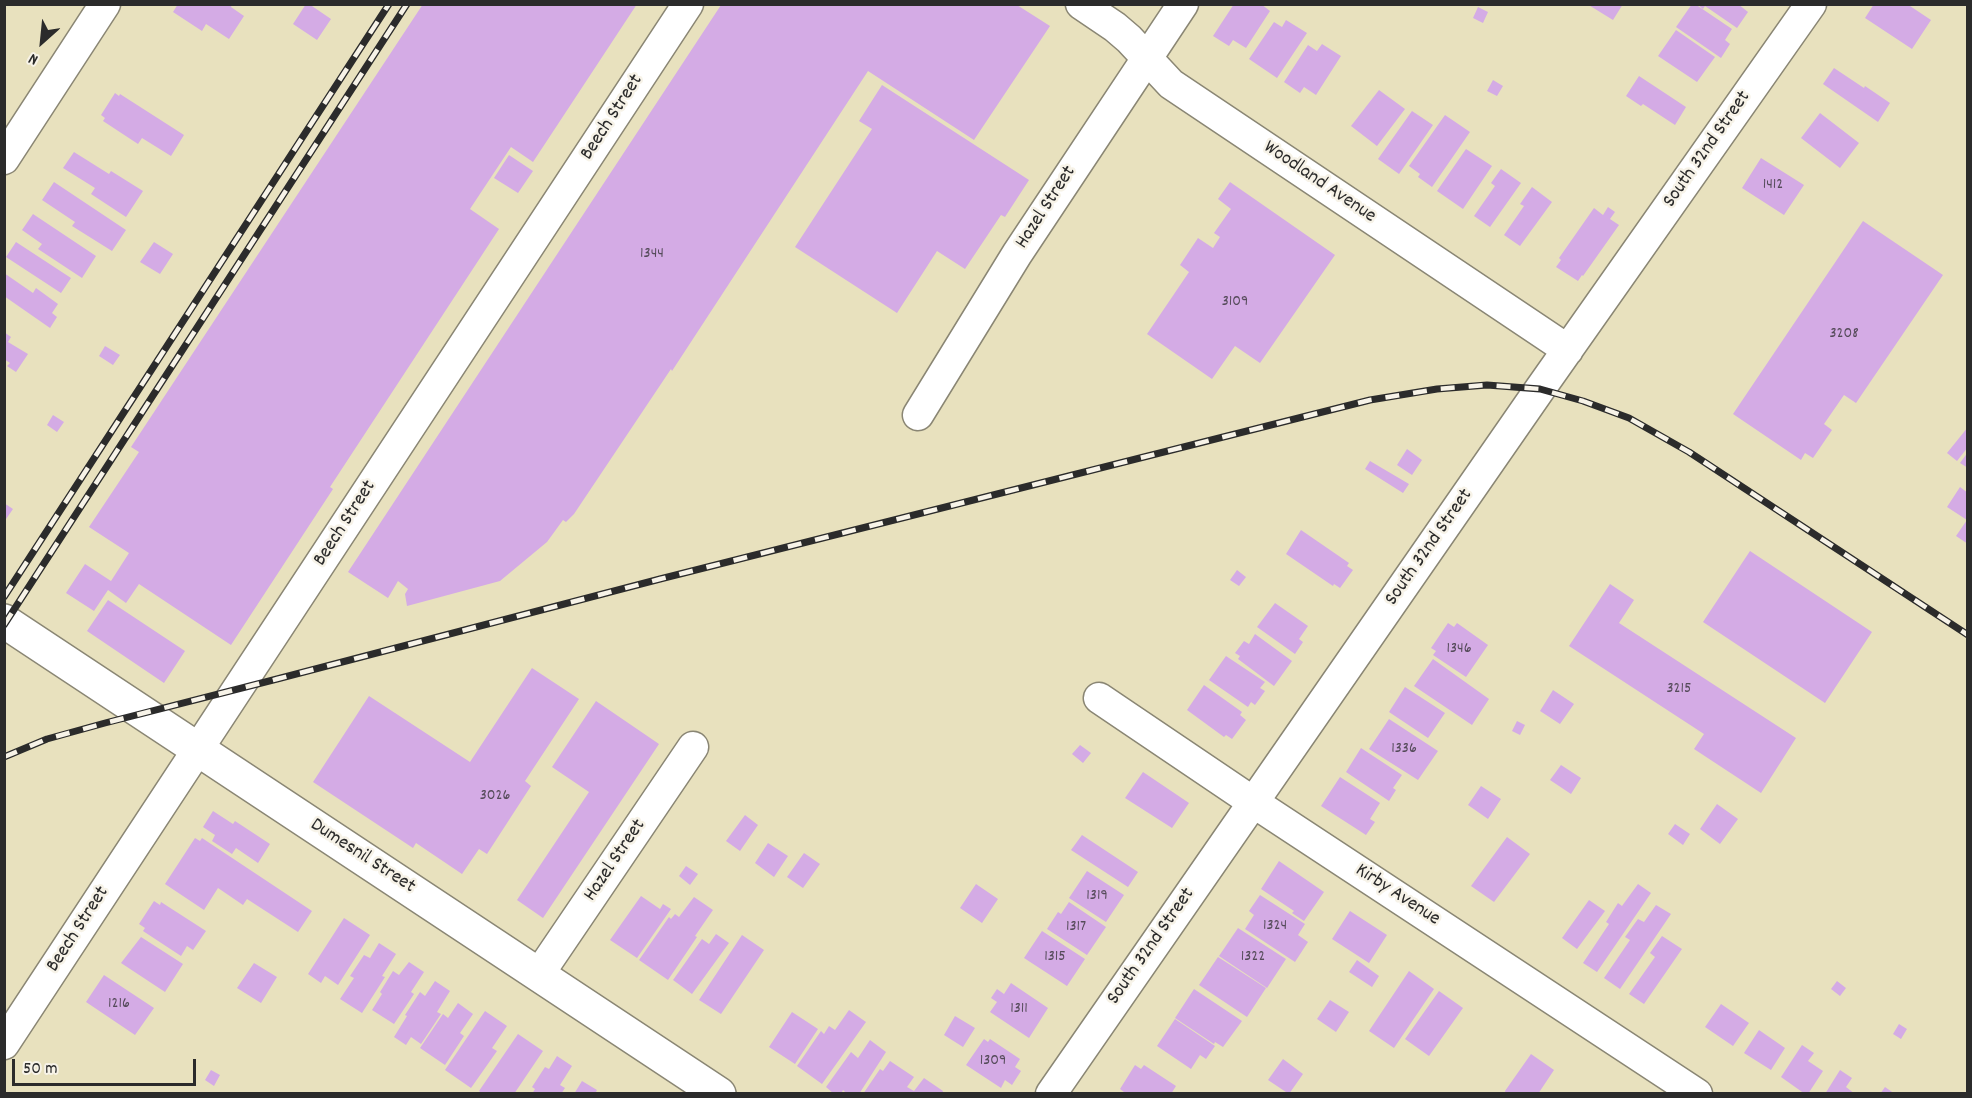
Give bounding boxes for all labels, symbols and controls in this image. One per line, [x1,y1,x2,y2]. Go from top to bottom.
north arrow [12,12,72,72]
text: N [25,46,42,71]
street label: Beech Street [576,71,650,165]
street label: South 32nd Street [1659,87,1757,213]
street label: Woodland Avenue [1258,137,1380,229]
street label: Hazel Street [1011,162,1083,254]
house number: 1412 [1763,176,1783,196]
house number: 1344 [640,245,664,265]
house number: 3109 [1222,293,1248,313]
house number: 3208 [1829,325,1859,345]
street label: Beech Street [309,477,383,571]
street label: South 32nd Street [1381,485,1479,611]
house number: 1346 [1446,640,1472,660]
house number: 3215 [1666,680,1692,700]
house number: 1336 [1391,740,1417,760]
house number: 3026 [480,787,510,807]
street label: Dumesnil Street [305,814,419,900]
street label: Hazel Street [580,815,652,907]
street label: Kirby Avenue [1350,860,1444,932]
street label: Beech Street [42,883,116,977]
street label: South 32nd Street [1103,884,1201,1010]
house number: 1319 [1086,887,1108,907]
house number: 1324 [1263,917,1287,937]
house number: 1317 [1066,918,1086,938]
house number: 1315 [1044,948,1066,968]
house number: 1322 [1241,948,1265,968]
house number: 1216 [108,995,130,1015]
house number: 1311 [1010,1000,1028,1020]
scale bar [15,1047,200,1085]
house number: 1309 [980,1052,1006,1072]
text: 50 m [23,1057,58,1082]

